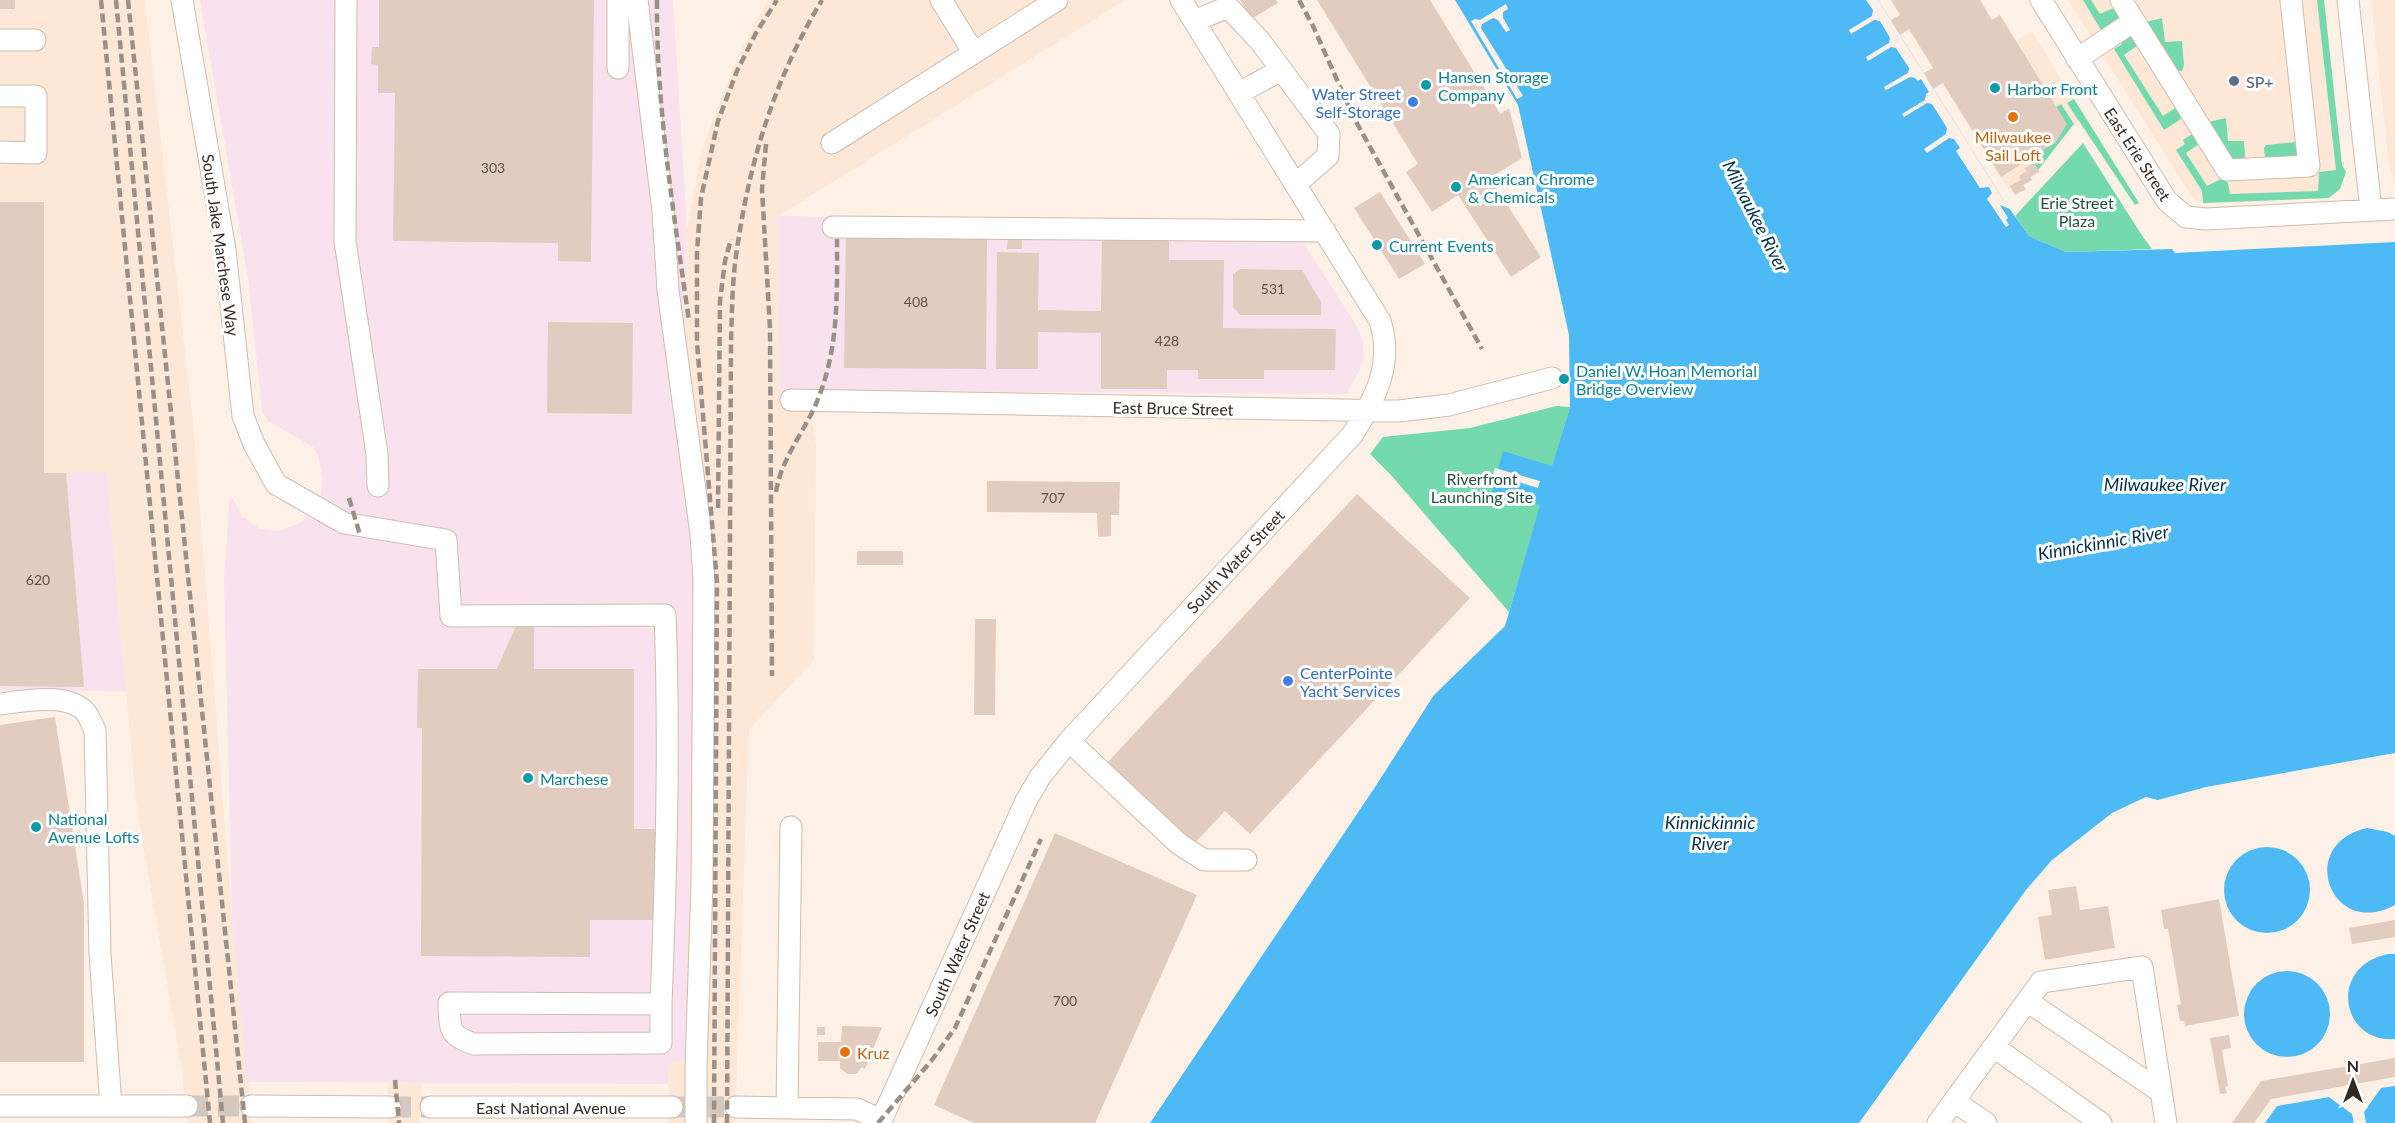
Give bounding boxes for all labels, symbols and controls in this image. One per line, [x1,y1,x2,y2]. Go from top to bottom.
place label: Hansen Storage Company [1438,67,1549,104]
place label: SP+ [2246,72,2274,91]
marker: SP+ [2227,74,2241,88]
marker: Hansen Storage Company [1419,78,1433,92]
place label: Harbor Front [2007,79,2098,98]
marker: Harbor Front [1988,81,2002,95]
place label: Water Street Self-Storage [1312,84,1401,121]
marker: Water Street Self-Storage [1406,95,1420,109]
street label: East Erie Street [2101,104,2175,204]
marker: Milwaukee Sail Loft [2006,110,2020,124]
place label: Milwaukee Sail Loft [1975,127,2051,164]
street label: South Jake Marchese Way [199,153,243,338]
water label: Milwaukee River [1718,157,1794,276]
house number: 303 [481,159,505,176]
place label: American Chrome & Chemicals [1468,169,1594,206]
marker: American Chrome & Chemicals [1449,180,1463,194]
park label: Erie Street Plaza [2040,193,2114,230]
place label: Current Events [1389,236,1494,255]
marker: Current Events [1370,238,1384,252]
house number: 531 [1261,280,1285,297]
house number: 408 [904,293,928,310]
house number: 428 [1155,332,1179,349]
place label: Daniel W. Hoan Memorial Bridge Overview [1576,361,1757,398]
marker: Daniel W. Hoan Memorial Bridge Overview [1557,372,1571,386]
street label: East Bruce Street [1112,397,1234,419]
park label: Riverfront Launching Site [1431,469,1533,506]
water label: Milwaukee River [2104,473,2227,495]
house number: 707 [1041,489,1065,506]
street label: South Water Street [1182,505,1288,617]
water label: Kinnickinnic River [2036,520,2171,564]
house number: 620 [26,571,50,588]
place label: CenterPointe Yacht Services [1300,663,1400,700]
marker: CenterPointe Yacht Services [1281,674,1295,688]
place label: Marchese [540,769,608,788]
marker: Marchese [521,771,535,785]
place label: National Avenue Lofts [48,809,140,846]
water label: Kinnickinnic River [1665,811,1755,854]
marker: National Avenue Lofts [29,820,43,834]
street label: South Water Street [921,888,993,1019]
house number: 700 [1053,992,1077,1009]
place label: Kruz [857,1043,890,1062]
marker: Kruz [838,1045,852,1059]
north arrow [2323,1051,2383,1111]
text: N [2347,1056,2359,1075]
street label: East National Avenue [476,1098,626,1117]

